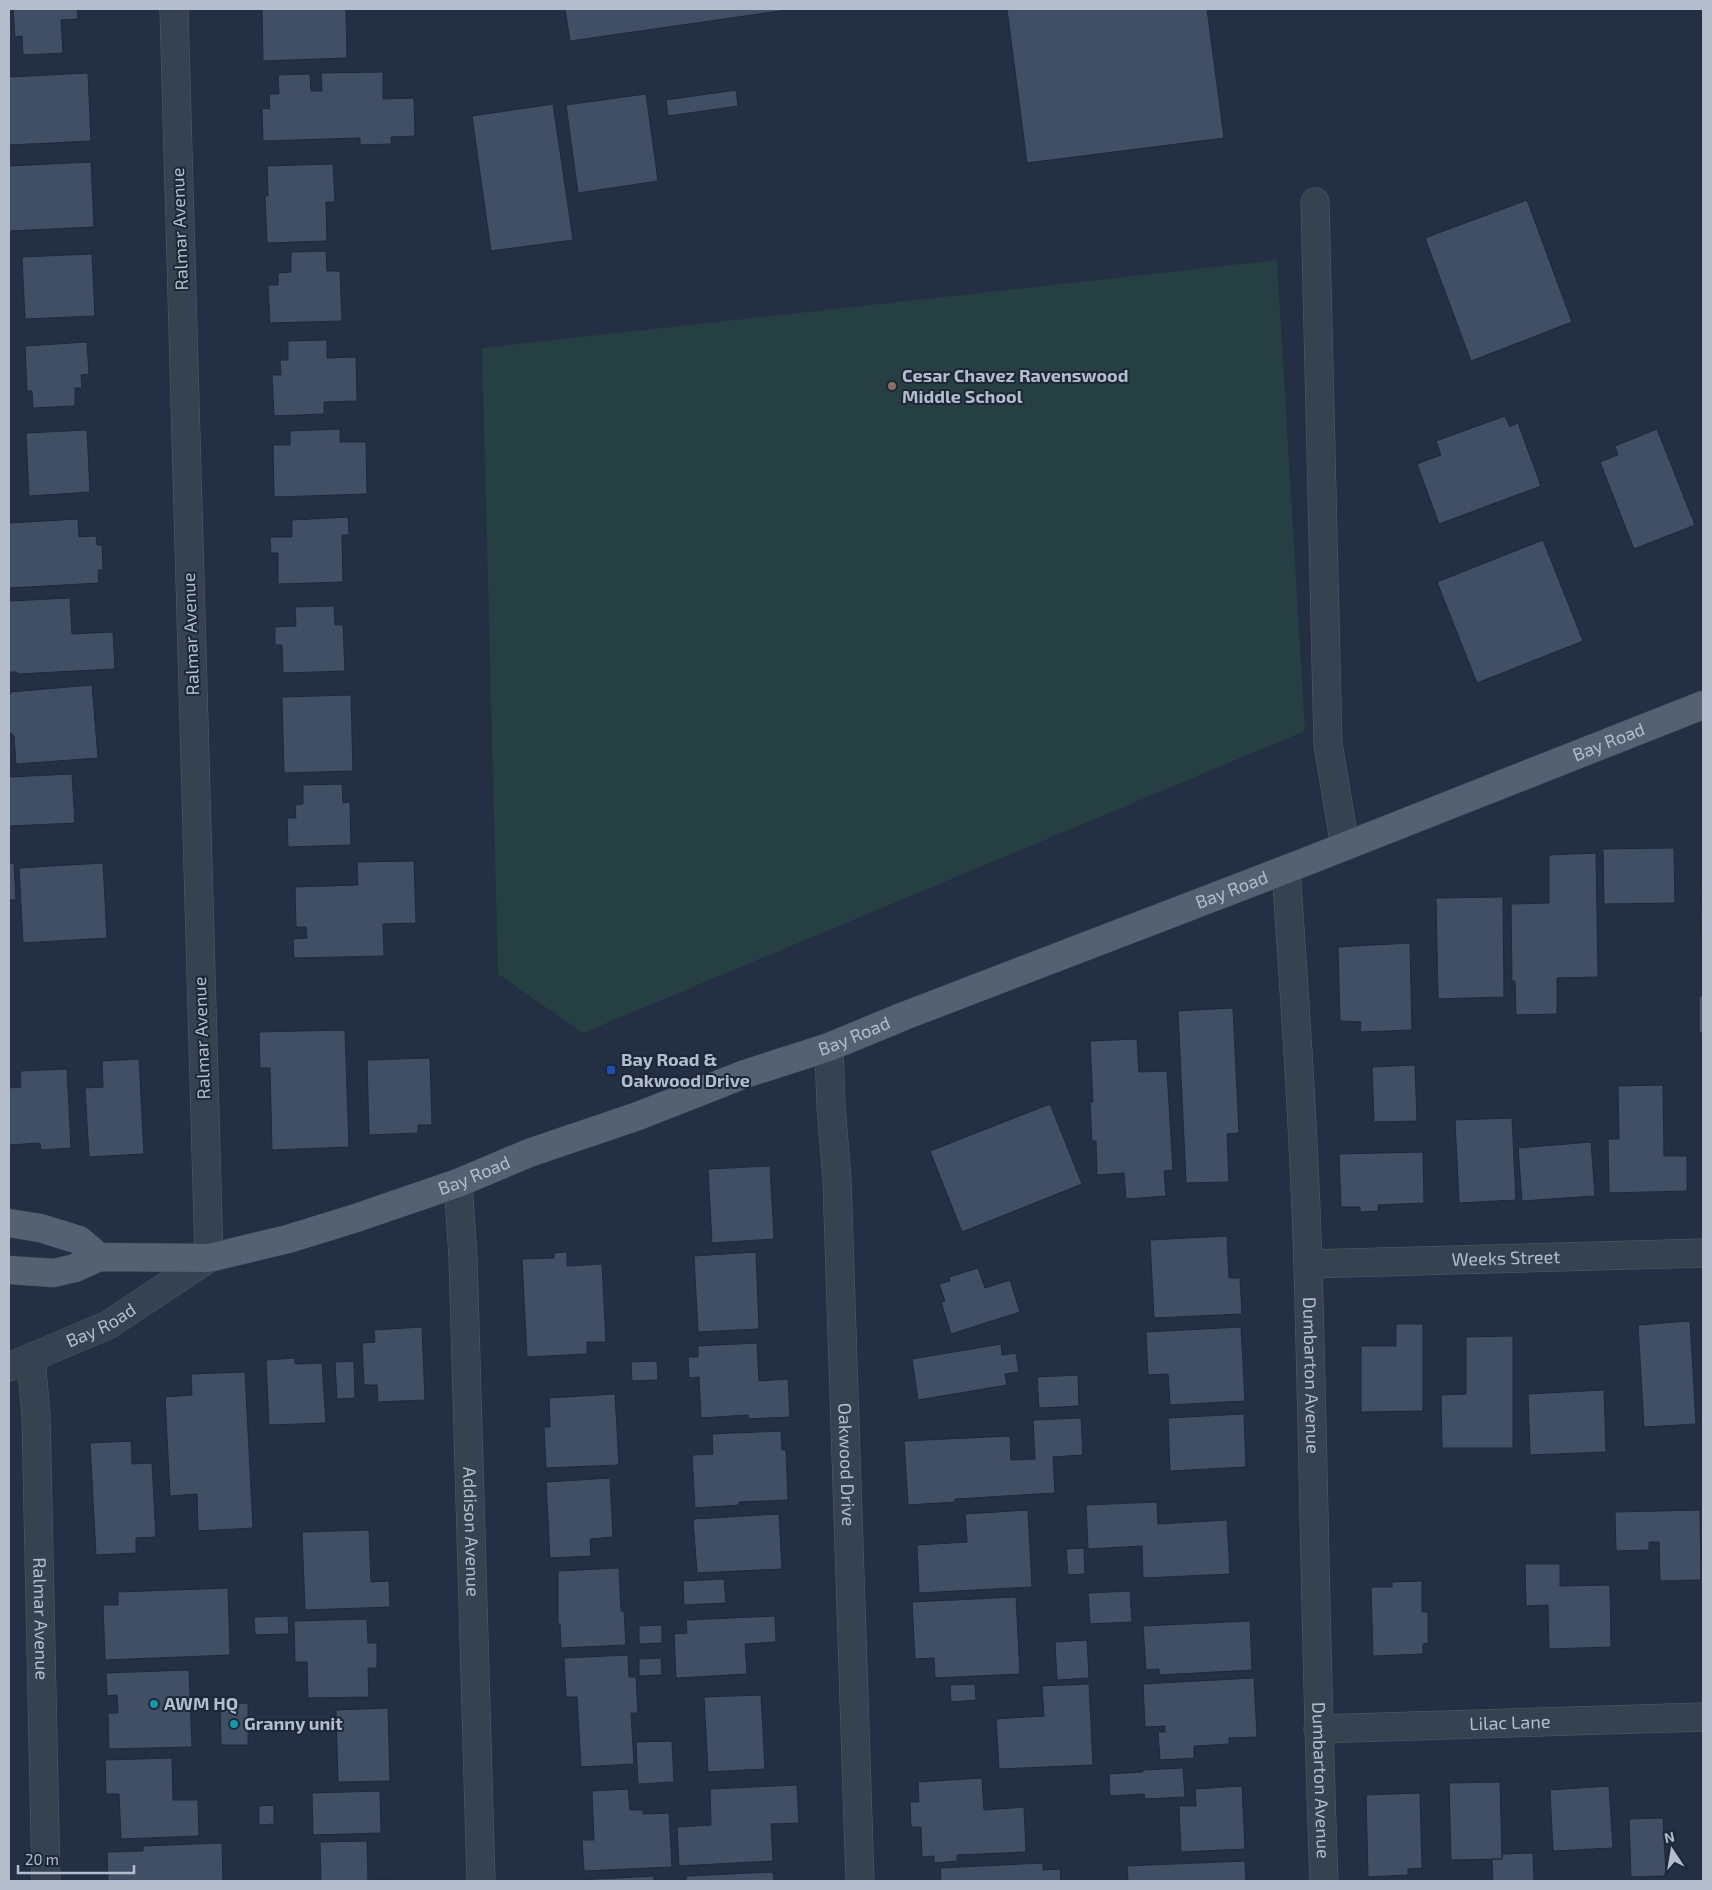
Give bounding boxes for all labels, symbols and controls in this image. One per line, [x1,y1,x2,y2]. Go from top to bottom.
street label: Ralmar Avenue [166,167,192,291]
place label: Cesar Chavez Ravenswood Middle School [902,364,1128,407]
marker: Cesar Chavez Ravenswood Middle School [886,380,898,392]
street label: Ralmar Avenue [177,572,203,696]
street label: Bay Road [1569,717,1648,765]
street label: Bay Road [1192,865,1271,913]
street label: Ralmar Avenue [188,976,214,1100]
street label: Bay Road [815,1011,893,1060]
place label: Bay Road & Oakwood Drive [621,1048,750,1091]
marker: Bay Road & Oakwood Drive [605,1064,617,1076]
street label: Bay Road [435,1150,513,1199]
street label: Weeks Street [1451,1245,1561,1270]
street label: Dumbarton Avenue [1299,1297,1325,1454]
street label: Bay Road [62,1298,140,1352]
street label: Oakwood Drive [834,1402,860,1527]
street label: Addison Avenue [459,1466,485,1597]
street label: Ralmar Avenue [29,1557,54,1680]
place label: AWM HQ [164,1692,238,1714]
marker: AWM HQ [148,1698,160,1710]
street label: Dumbarton Avenue [1308,1701,1335,1859]
street label: Lilac Lane [1469,1710,1551,1734]
place label: Granny unit [244,1712,343,1734]
marker: Granny unit [228,1718,240,1730]
north arrow [1647,1825,1697,1875]
text: N [1662,1827,1676,1846]
scale bar [18,1842,134,1874]
text: 20 m [25,1850,59,1868]

